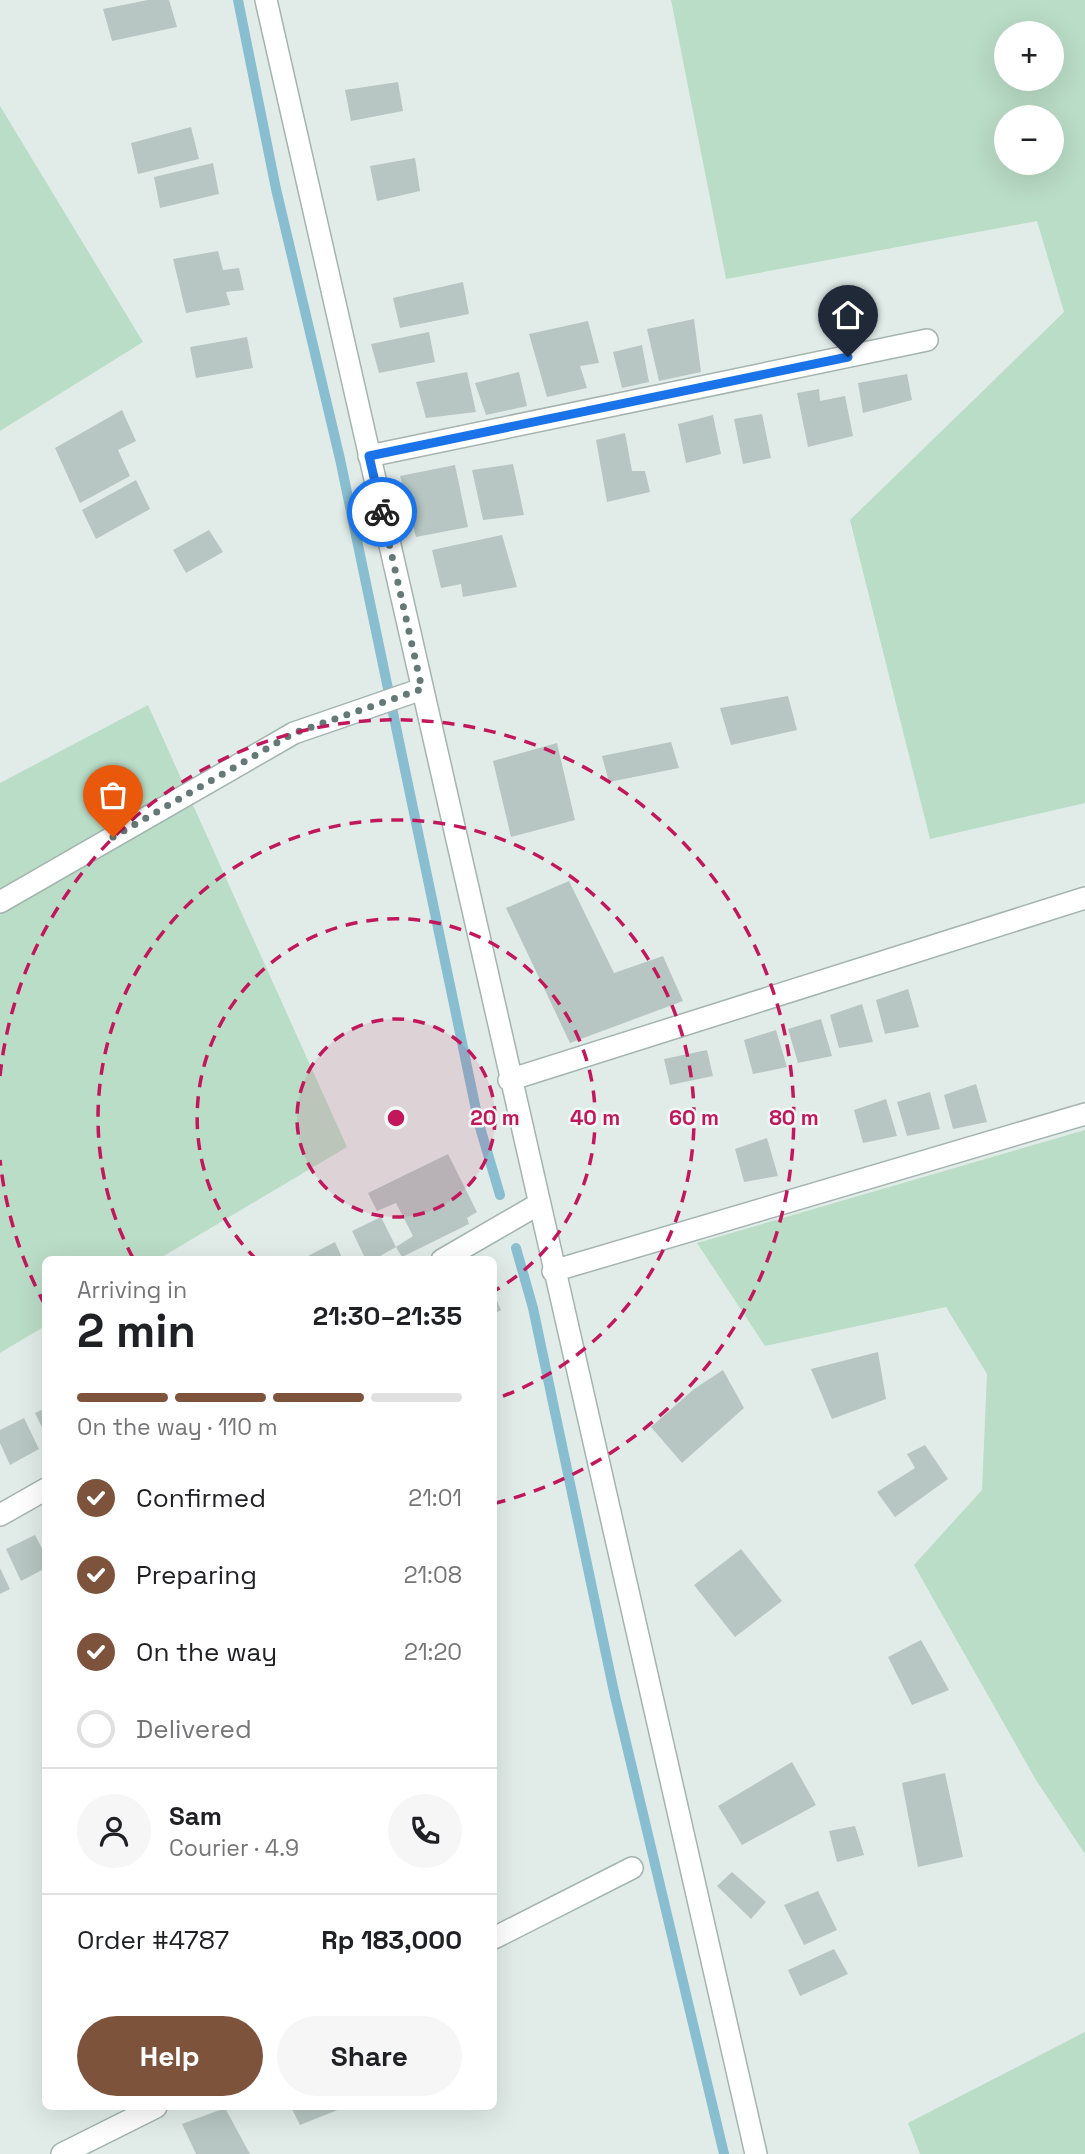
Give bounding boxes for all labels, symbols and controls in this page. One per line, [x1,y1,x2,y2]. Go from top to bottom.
map controls [994,21,1064,175]
button: + [994,21,1064,91]
button: − [994,105,1064,175]
pin [818,285,878,357]
icon: home [829,296,867,334]
courier [347,477,417,547]
icon: bike [363,493,401,531]
pin [83,765,143,837]
icon: bag [94,776,132,814]
text: 20 m [470,1104,520,1131]
text: 40 m [570,1104,620,1131]
text: 60 m [669,1104,719,1131]
text: 80 m [769,1104,819,1131]
centre of rings [384,1106,408,1130]
text: Arriving in [77,1275,187,1305]
text: 21:30–21:35 [313,1299,462,1333]
text: 2 min [77,1302,196,1360]
text: On the way · 110 m [77,1412,278,1442]
icon: check [77,1479,115,1517]
text: Confirmed [136,1481,266,1515]
text: 21:01 [408,1483,462,1513]
icon: check [77,1556,115,1594]
text: Preparing [136,1558,257,1592]
text: 21:08 [404,1560,462,1590]
icon: check [77,1633,115,1671]
text: On the way [136,1635,277,1669]
text: 21:20 [404,1637,462,1667]
text: Delivered [136,1712,252,1746]
button: person [77,1794,151,1868]
button: phone [388,1794,462,1868]
text: Sam [169,1799,222,1833]
text: Courier · 4.9 [169,1833,299,1863]
text: Order #4787 [77,1923,229,1957]
text: Rp 183,000 [321,1923,462,1957]
button: Help [77,2016,263,2096]
button: Share [277,2016,462,2096]

